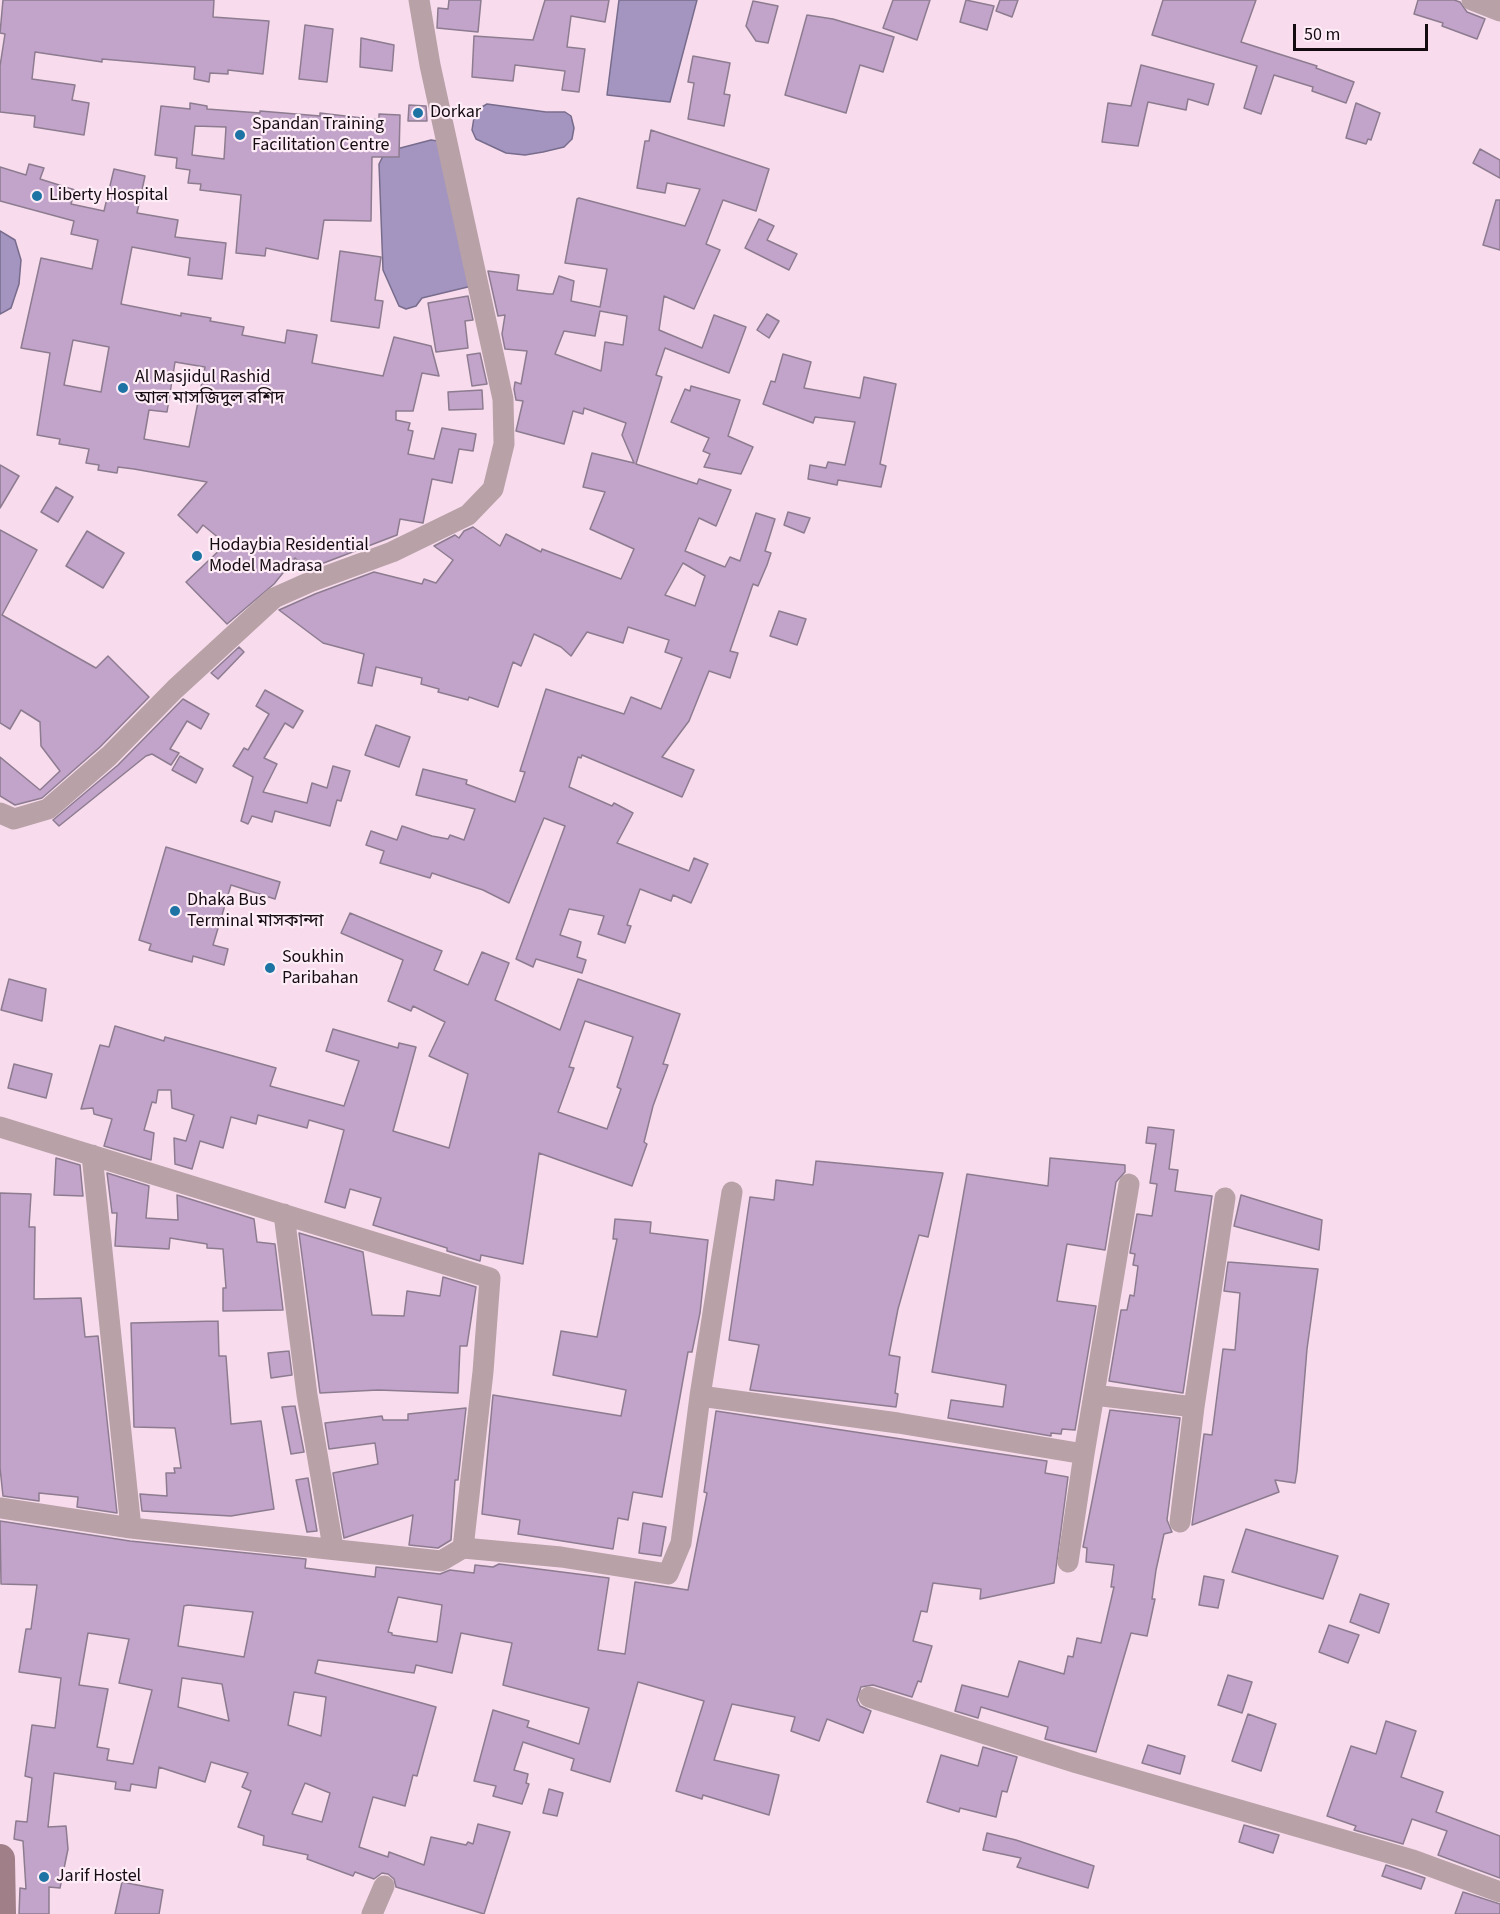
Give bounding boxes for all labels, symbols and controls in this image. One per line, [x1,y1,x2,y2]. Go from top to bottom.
scale bar [1296,12,1431,50]
text: 50 m [1304,22,1340,47]
place label: Dorkar [430,102,481,124]
marker: Dorkar [411,106,425,120]
place label: Spandan Training Facilitation Centre [252,114,389,156]
marker: Spandan Training Facilitation Centre [233,128,247,142]
place label: Liberty Hospital [49,185,168,207]
marker: Liberty Hospital [30,189,44,203]
place label: Al Masjidul Rashid আল মাসজিদুল রশিদ [135,367,284,410]
marker: Al Masjidul Rashid আল মাসজিদুল রশিদ [116,381,130,395]
place label: Hodaybia Residential Model Madrasa [209,535,369,578]
marker: Hodaybia Residential Model Madrasa [190,549,204,563]
place label: Dhaka Bus Terminal মাসকান্দা [187,890,324,932]
marker: Dhaka Bus Terminal মাসকান্দা [168,904,182,918]
place label: Soukhin Paribahan [282,947,359,990]
marker: Soukhin Paribahan [263,961,277,975]
place label: Jarif Hostel [56,1866,141,1888]
marker: Jarif Hostel [37,1870,51,1884]

